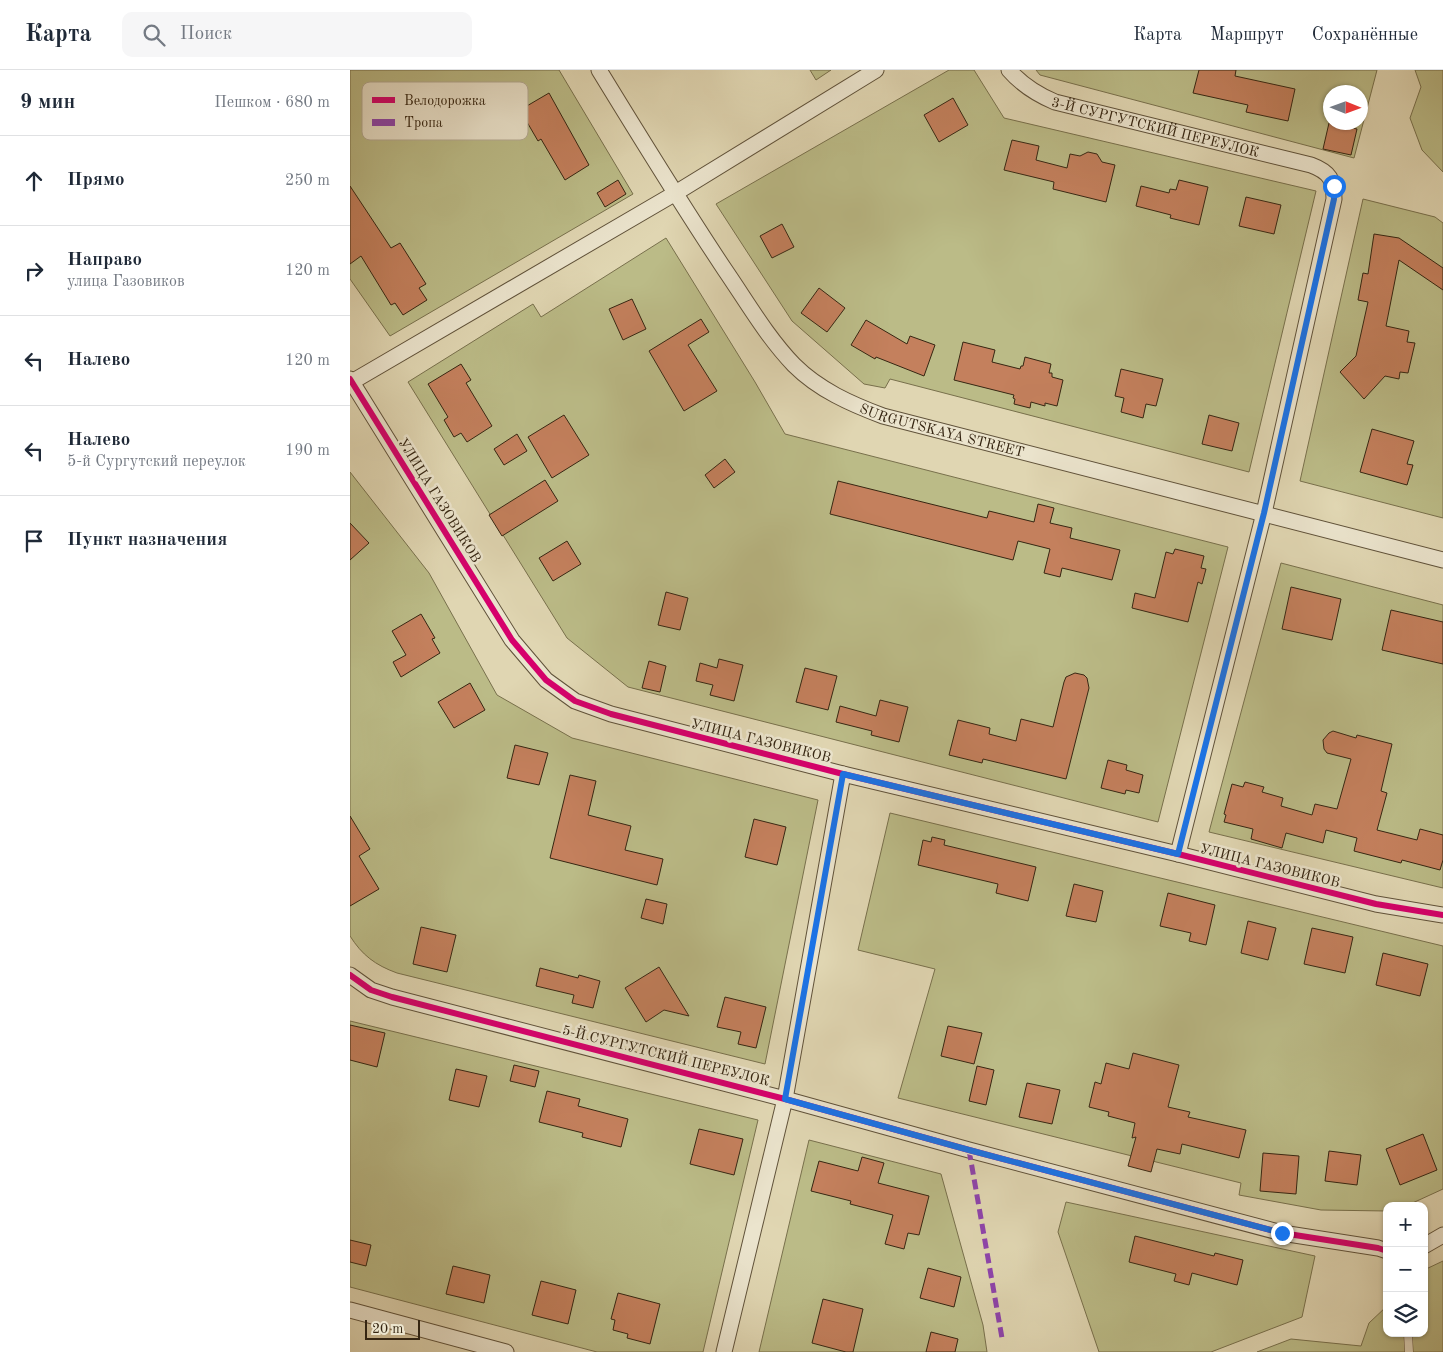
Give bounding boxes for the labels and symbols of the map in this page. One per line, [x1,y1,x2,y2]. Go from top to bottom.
legend [362,82,528,140]
north arrow [1323,85,1368,130]
text: Велодорожка [404,94,486,108]
street label: 3-Й СУРГУТСКИЙ ПЕРЕУЛОК [1050,95,1260,160]
text: Тропа [404,116,443,130]
route start [1323,175,1346,198]
street label: SURGUTSKAYA STREET [857,402,1026,460]
street label: УЛИЦА ГАЗОВИКОВ [395,436,483,565]
street label: УЛИЦА ГАЗОВИКОВ [689,717,832,765]
street label: УЛИЦА ГАЗОВИКОВ [1198,842,1341,890]
street label: 5-Й СУРГУТСКИЙ ПЕРЕУЛОК [561,1020,772,1089]
route end [1271,1222,1294,1245]
scale bar [365,1317,420,1340]

